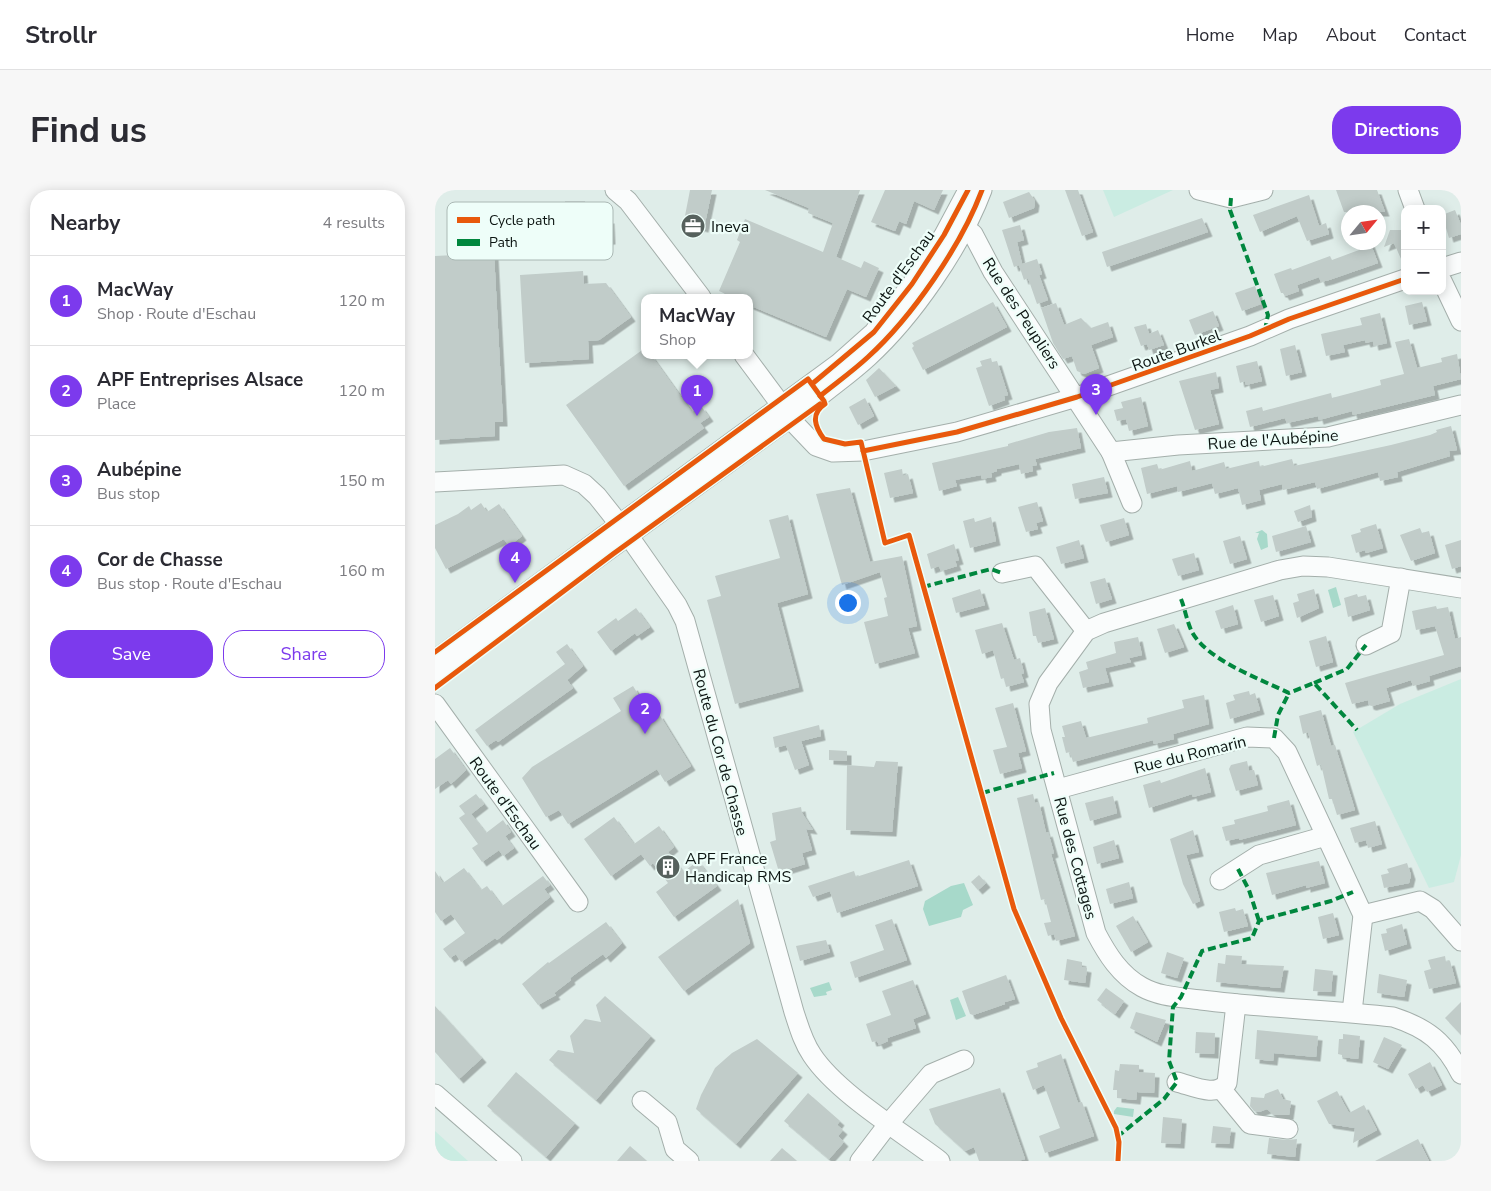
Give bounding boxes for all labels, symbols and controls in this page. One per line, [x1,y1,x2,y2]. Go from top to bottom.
text: Strollr [25,19,97,51]
text: Home [1186,23,1234,47]
text: Map [1262,23,1298,47]
text: About [1326,23,1376,47]
text: Contact [1404,23,1466,47]
button: Directions [1332,106,1461,154]
text: Find us [30,107,147,154]
legend [447,202,613,260]
north arrow [1341,205,1386,250]
map controls [1401,205,1446,295]
button: + [1401,205,1446,250]
text: Nearby [50,209,120,237]
text: Cycle path [489,211,555,230]
text: 4 results [323,212,385,234]
office icon: Ineva [680,213,706,239]
place label: Ineva [711,216,749,238]
street label: Route d'Eschau [858,226,940,328]
text: Path [489,233,518,252]
button: − [1401,250,1446,295]
street label: Rue des Peupliers [977,254,1065,374]
text: MacWay [97,277,173,303]
text: 1 [61,290,71,312]
text: 120 m [338,290,385,312]
popup [641,294,753,359]
text: Shop · Route d'Eschau [97,303,256,325]
text: MacWay [659,303,735,329]
street label: Route Burkel [1129,325,1224,377]
text: Shop [659,329,696,351]
text: APF Entreprises Alsace [97,367,303,393]
pin: 3 [1080,374,1112,415]
pin: 1 [681,375,713,416]
text: 2 [61,380,71,402]
text: 120 m [338,380,385,402]
text: Place [97,393,136,415]
street label: Rue de l'Aubépine [1207,424,1339,456]
text: Aubépine [97,457,182,483]
text: 3 [61,470,71,492]
text: 150 m [338,470,385,492]
text: Bus stop [97,483,160,505]
pin: 4 [499,542,531,583]
text: Cor de Chasse [97,547,223,573]
text: 4 [61,560,71,582]
text: 160 m [338,560,385,582]
text: Bus stop · Route d'Eschau [97,573,282,595]
your location [835,590,861,616]
button: Save [50,630,213,678]
button: Share [223,630,385,678]
street label: Route du Cor de Chasse [687,666,753,838]
pin: 2 [629,693,661,734]
street label: Rue du Romarin [1132,730,1249,780]
street label: Route d'Eschau [464,753,546,855]
street label: Rue des Cottages [1048,795,1102,922]
place label: APF France Handicap RMS [685,848,791,888]
building icon: APF France Handicap RMS [655,854,681,880]

